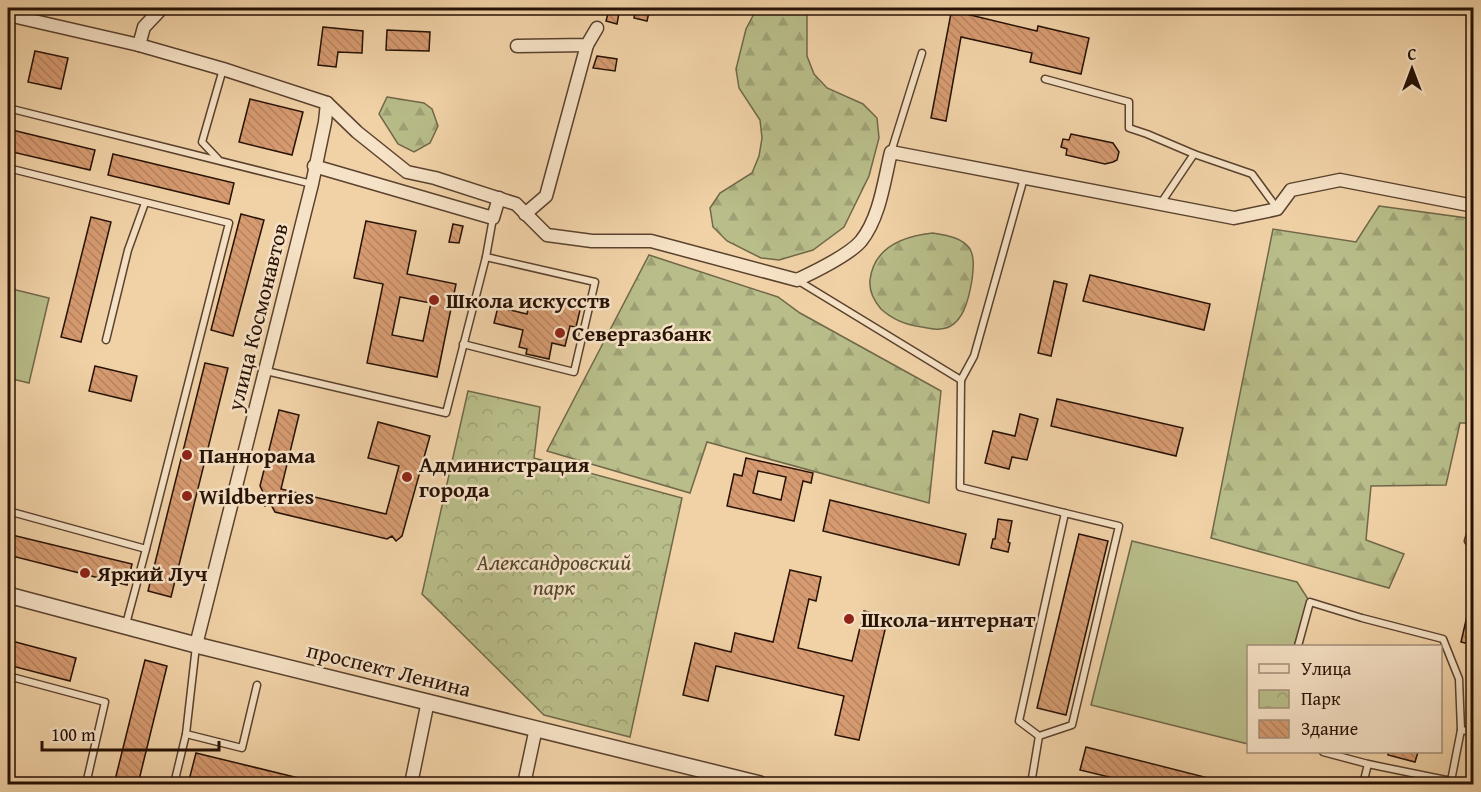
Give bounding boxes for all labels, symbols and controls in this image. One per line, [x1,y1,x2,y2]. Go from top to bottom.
north arrow [1382,39,1442,99]
text: С [1407,42,1417,66]
street label: улица Космонавтов [218,220,296,415]
place label: Школа искусcтв [446,284,610,316]
marker: Школа искусcтв [427,293,441,307]
place label: Севергазбанк [572,317,711,349]
marker: Севергазбанк [553,326,567,340]
place label: Паннорама [199,439,316,471]
marker: Паннорама [180,448,194,462]
place label: Администрация города [419,448,590,505]
marker: Администрация города [400,470,414,484]
place label: Wildberries [199,480,314,512]
marker: Wildberries [180,489,194,503]
park label: Александровский парк [476,546,631,603]
place label: Яркий Луч [96,557,208,589]
marker: Яркий Луч [78,566,92,580]
place label: Школа-интернат [861,603,1036,635]
marker: Школа-интернат [842,612,856,626]
street label: проспект Ленина [303,633,475,705]
legend [1247,645,1442,753]
text: Улица [1301,655,1352,682]
text: Парк [1301,685,1341,712]
scale bar [42,714,219,752]
text: Здание [1301,715,1358,742]
text: 100 m [51,721,96,748]

